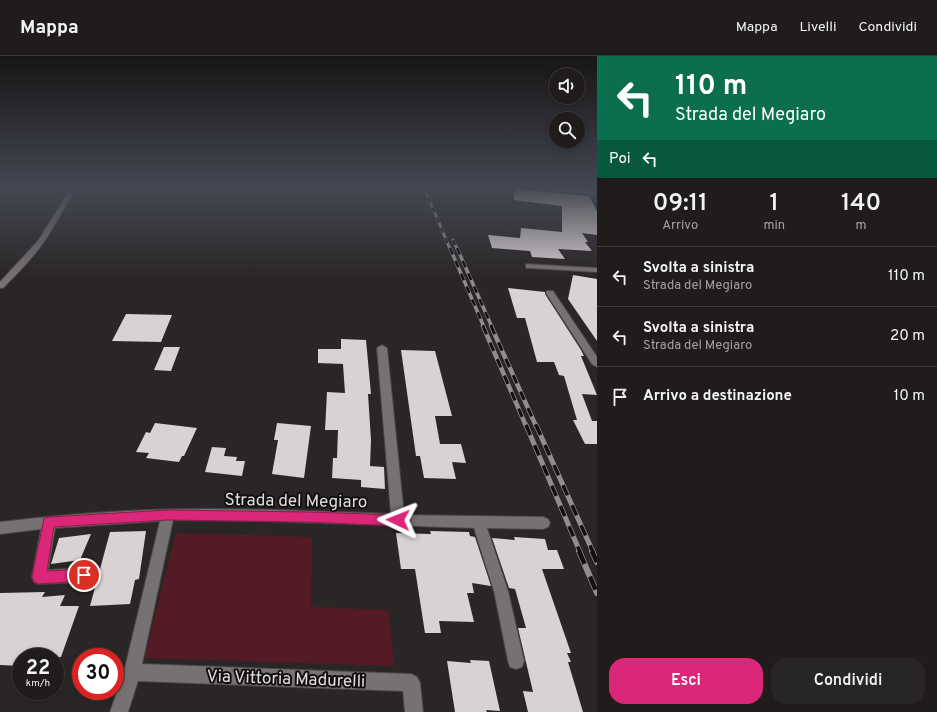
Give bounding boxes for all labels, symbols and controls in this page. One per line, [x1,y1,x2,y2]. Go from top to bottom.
text: Mappa [20,16,79,40]
text: Mappa [736,19,778,36]
text: Livelli [800,19,836,36]
text: Condividi [858,19,917,36]
map controls [549,68,585,148]
button: sound [549,68,585,104]
text: 110 m [675,69,747,105]
icon: left [609,72,661,124]
text: Strada del Megiaro [675,104,826,127]
button: search [549,112,585,148]
icon: left [639,148,661,170]
text: Poi [609,150,631,169]
text: 09:11 [653,189,708,219]
text: 1 [770,189,779,219]
text: 140 [841,189,881,219]
text: Arrivo [662,218,698,234]
text: min [763,218,785,234]
text: m [856,218,867,234]
text: Svolta a sinistra [643,259,754,278]
icon: left [609,266,631,288]
text: 110 m [888,267,925,286]
text: Strada del Megiaro [643,278,752,294]
text: Svolta a sinistra [643,319,754,338]
icon: left [609,326,631,348]
text: 20 m [890,327,925,346]
text: Strada del Megiaro [643,338,752,354]
icon: arrive [609,386,631,408]
text: Arrivo a destinazione [643,387,792,406]
text: 10 m [894,387,925,406]
street label: Strada del Megiaro [224,490,368,514]
position arrow [377,499,419,541]
pin [67,558,101,592]
icon: arrive [73,564,95,586]
speed limit sign: 30 [72,648,124,700]
text: 22 [26,656,50,682]
button: Esci [609,658,763,704]
button: Condividi [771,658,925,704]
street label: Via Vittoria Madurelli [206,666,366,694]
text: km/h [26,677,50,690]

